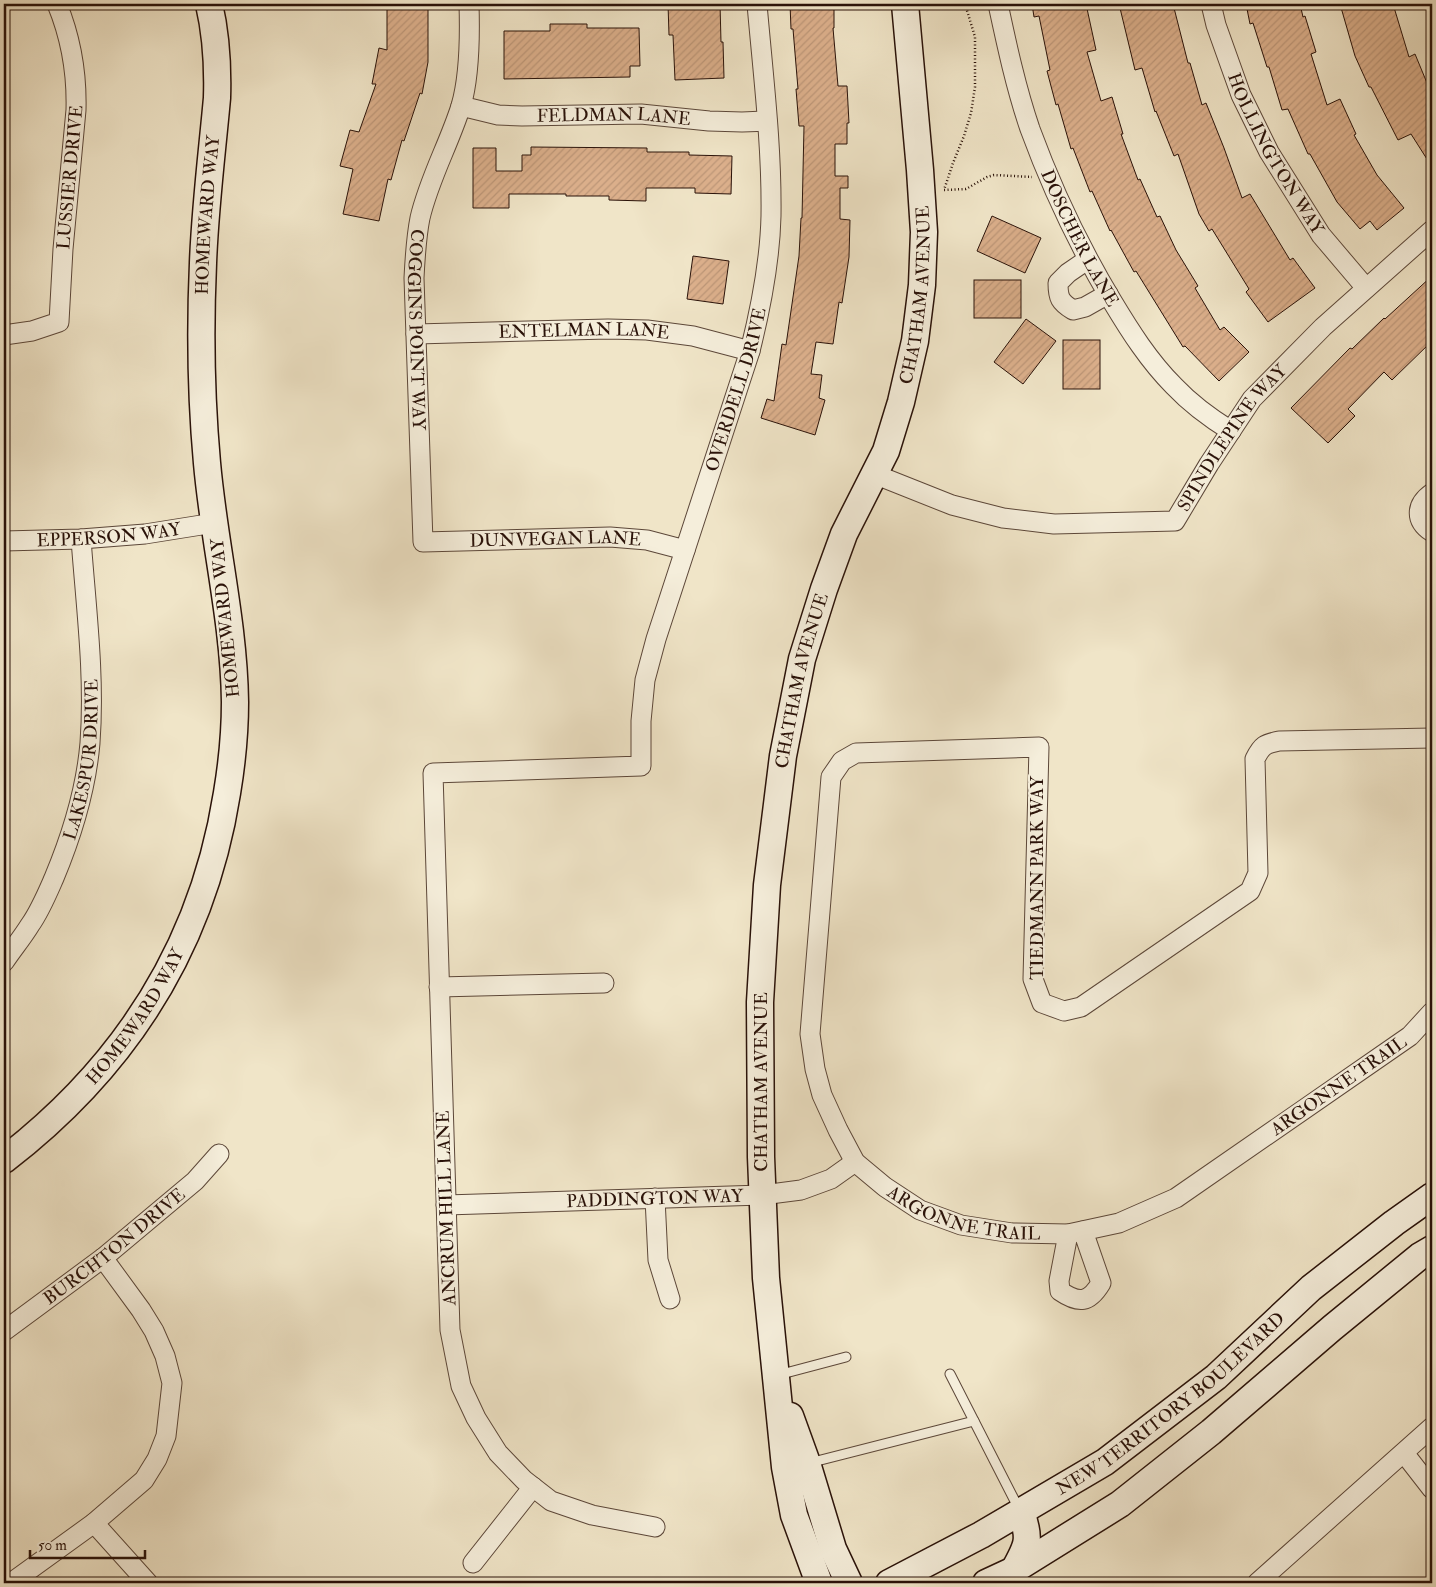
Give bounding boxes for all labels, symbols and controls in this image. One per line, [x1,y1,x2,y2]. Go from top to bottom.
street label: HOLLINGTON WAY [1222,70,1329,240]
street label: FELDMAN LANE [536,103,692,131]
street label: LUSSIER DRIVE [52,104,88,251]
street label: HOMEWARD WAY [191,134,225,295]
street label: DOSCHER LANE [1035,166,1124,311]
street label: CHATHAM AVENUE [894,205,936,387]
street label: COGGINS POINT WAY [402,227,430,431]
street label: OVERDELL DRIVE [700,306,772,475]
street label: ENTELMAN LANE [498,318,671,345]
street label: SPINDLEPINE WAY [1172,359,1292,516]
street label: EPPERSON WAY [36,517,183,552]
street label: DUNVEGAN LANE [469,526,642,553]
street label: HOMEWARD WAY [206,537,245,699]
street label: CHATHAM AVENUE [771,590,834,770]
street label: LAKESPUR DRIVE [58,679,103,843]
street label: TIEDMANN PARK WAY [1026,775,1049,980]
street label: HOMEWARD WAY [81,944,190,1090]
street label: CHATHAM AVENUE [750,992,773,1172]
street label: ARGONNE TRAIL [1266,1031,1411,1142]
street label: ANCRUM HILL LANE [432,1110,461,1307]
street label: ARGONNE TRAIL [882,1180,1041,1246]
street label: BURCHTON DRIVE [39,1183,190,1310]
street label: PADDINGTON WAY [566,1185,744,1213]
street label: NEW TERRITORY BOULEVARD [1052,1307,1290,1500]
scale bar [30,1527,145,1559]
text: 50 m [38,1536,67,1555]

